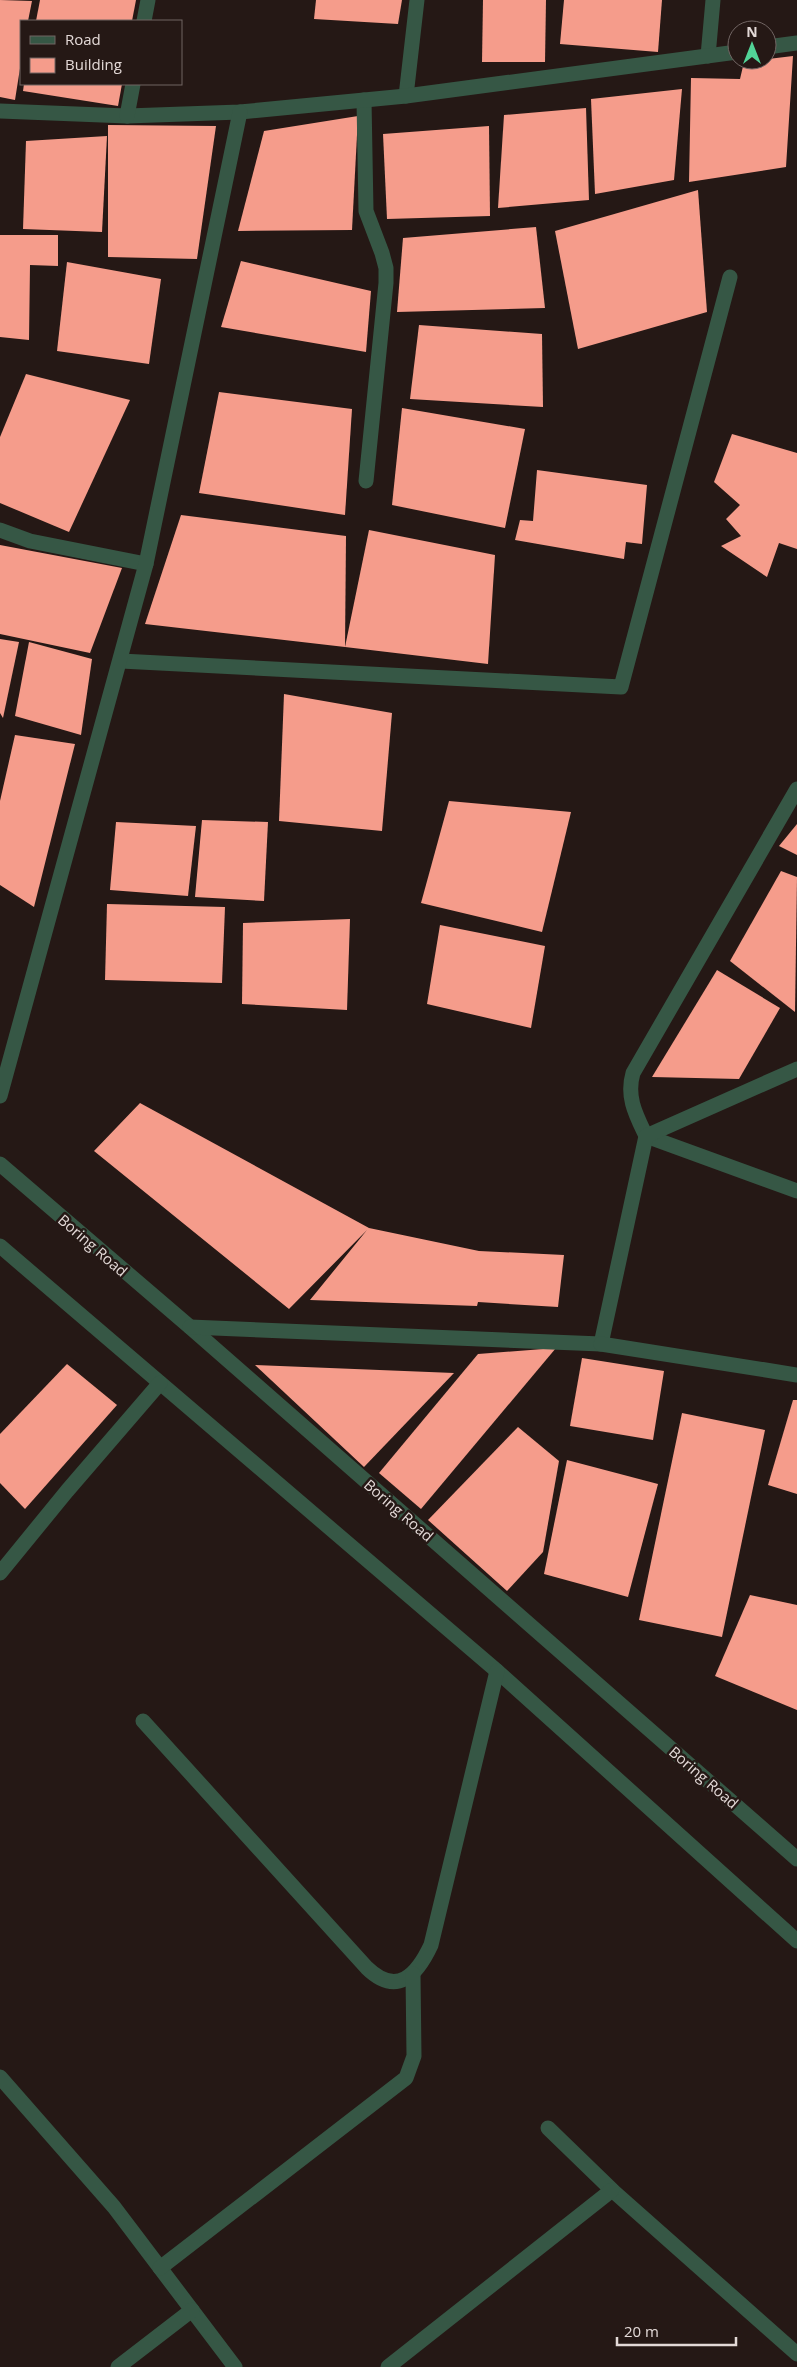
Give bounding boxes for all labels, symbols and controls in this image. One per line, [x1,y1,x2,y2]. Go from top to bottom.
legend [20,20,182,85]
north arrow [727,20,777,70]
text: N [746,22,758,41]
text: Road [65,29,101,49]
text: Building [65,54,122,74]
street label: Boring Road [54,1209,132,1281]
street label: Boring Road [360,1474,438,1546]
street label: Boring Road [665,1741,743,1813]
scale bar [617,2314,736,2346]
text: 20 m [624,2321,659,2341]

